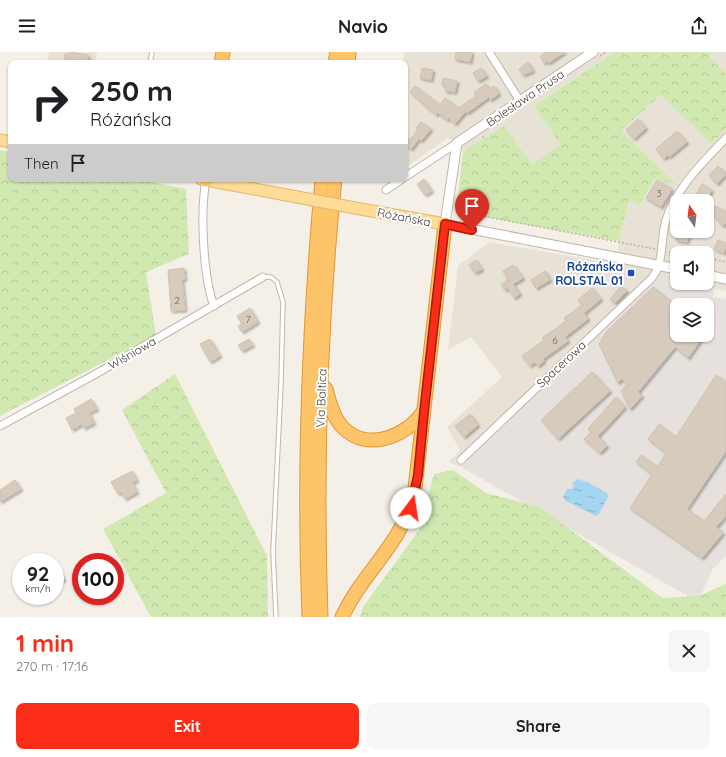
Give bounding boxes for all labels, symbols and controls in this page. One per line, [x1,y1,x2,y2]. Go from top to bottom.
icon: menu [16,15,38,37]
text: Navio [338,15,388,38]
icon: share [688,15,710,37]
street label: Bolesława Prusa [483,66,567,130]
text: 250 m [90,73,173,108]
icon: right [24,76,76,128]
text: Różańska [90,108,172,131]
icon: arrive [67,152,89,174]
text: Then [24,154,59,173]
house number: 3 [656,187,662,200]
pin [455,189,489,230]
north arrow [670,194,714,238]
map controls [670,194,714,342]
icon: arrive [461,195,483,217]
street label: Różańska [376,204,432,230]
button: sound [670,246,714,290]
place label: Różańska ROLSTAL 01 [555,259,623,288]
marker: Różańska ROLSTAL 01 [626,268,636,278]
house number: 2 [174,294,180,307]
button: layers [670,298,714,342]
house number: 7 [245,313,251,326]
street label: Wiśniowa [105,333,159,373]
house number: 6 [552,334,558,347]
street label: Spacerowa [533,337,589,391]
street label: Via Baltica [312,368,330,428]
position arrow [390,487,432,529]
speed limit sign: 100 [72,553,124,605]
text: 92 [27,561,49,586]
text: km/h [25,582,51,595]
text: 1 min [16,628,74,658]
button: close [668,630,710,672]
text: 270 m · 17:16 [16,658,88,674]
button: Exit [16,703,359,749]
button: Share [367,703,710,749]

